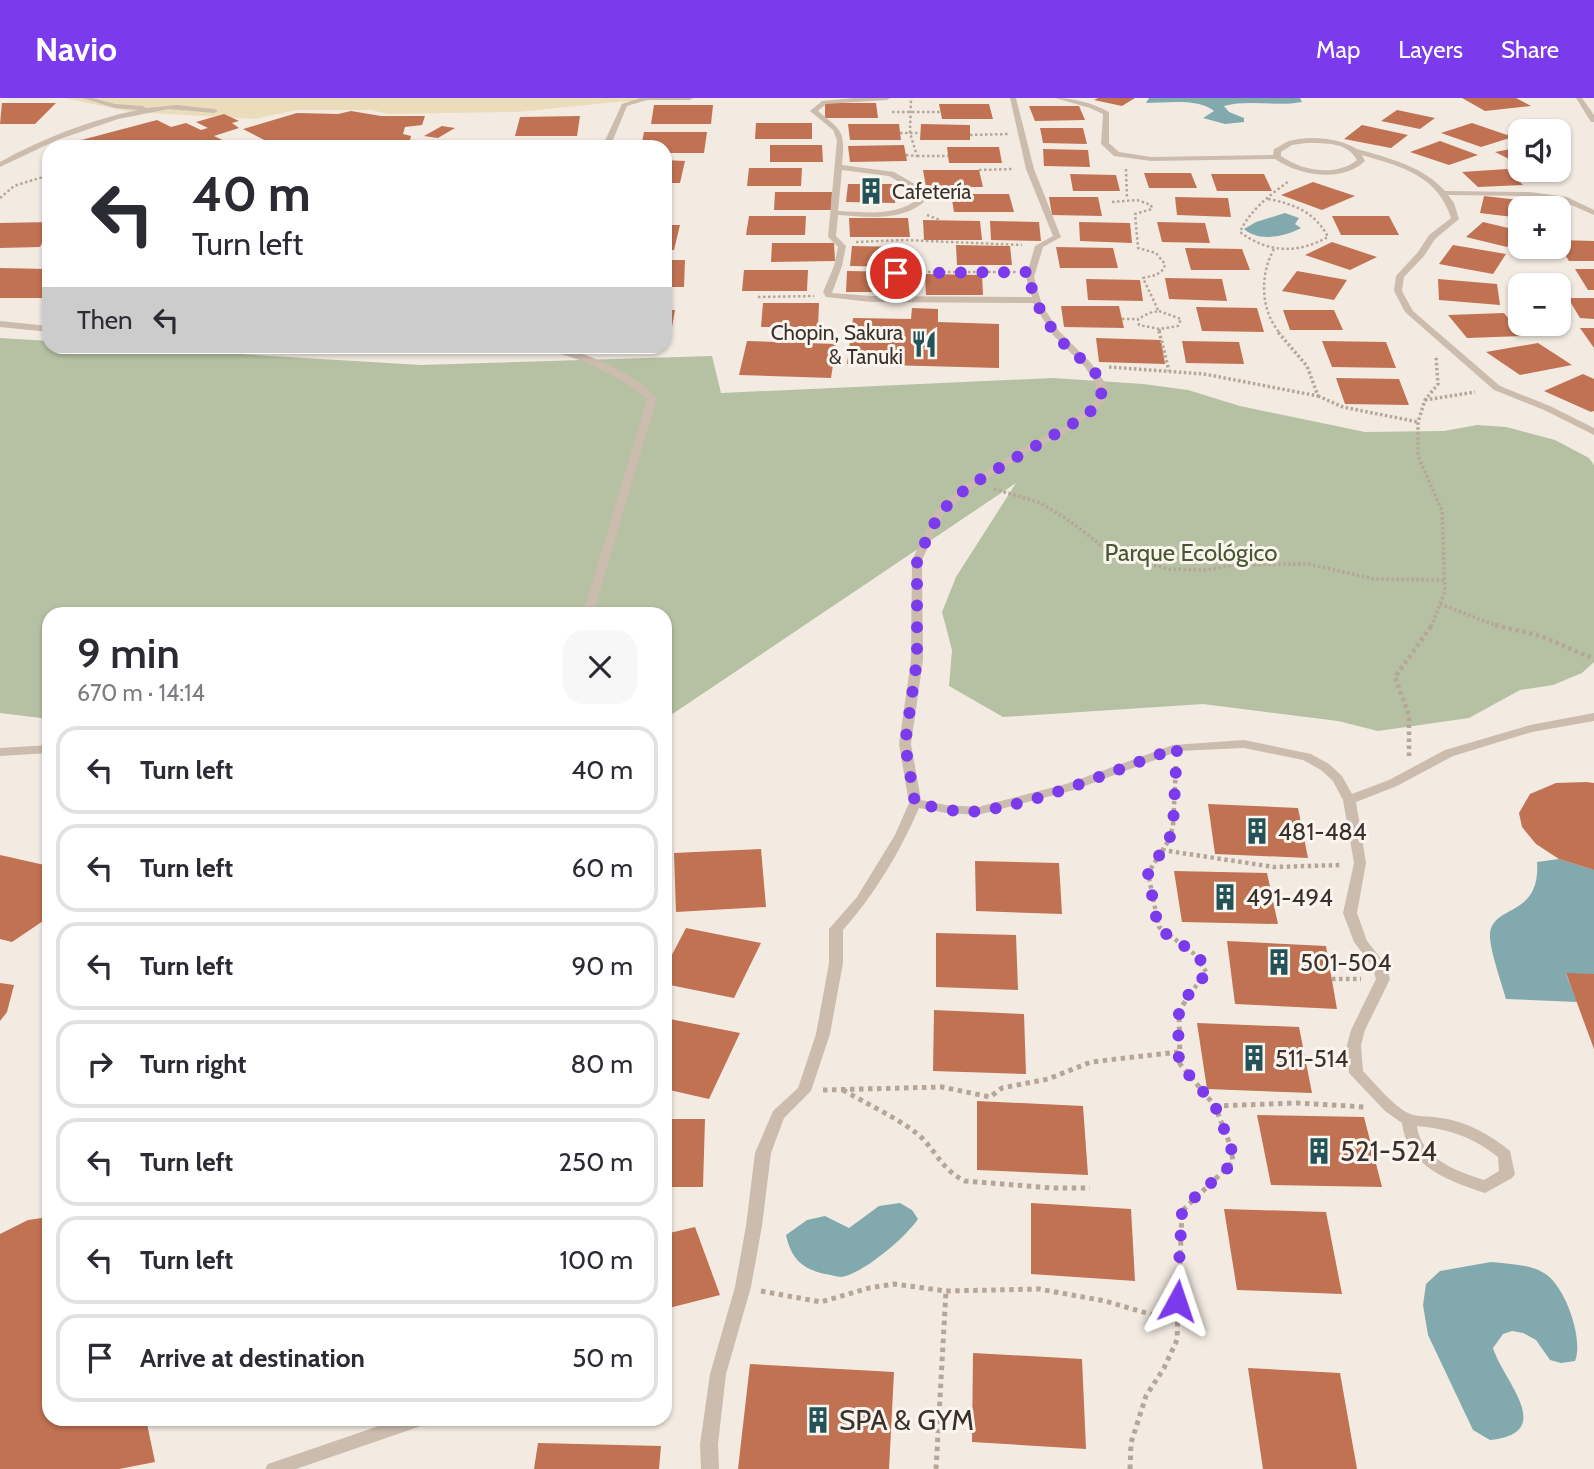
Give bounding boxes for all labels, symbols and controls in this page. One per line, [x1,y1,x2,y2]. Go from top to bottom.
text: Navio [35,29,117,69]
text: Map [1316,35,1360,64]
text: Layers [1398,35,1463,64]
text: Share [1501,35,1559,64]
map controls [1508,119,1571,336]
button: sound [1508,119,1571,182]
text: 40 m [192,164,311,223]
icon: left [77,168,168,259]
building icon: Cafetería [856,176,886,206]
place label: Cafetería [892,179,971,204]
button: + [1508,196,1571,259]
text: Turn left [192,224,303,263]
pin [866,243,926,303]
icon: arrive [877,254,915,292]
button: − [1508,273,1571,336]
icon: left [147,301,185,339]
text: Then [77,304,133,336]
place label: Chopin, Sakura & Tanuki [771,320,903,369]
restaurant icon: Chopin, Sakura & Tanuki [909,329,939,359]
park label: Parque Ecológico [1105,538,1277,567]
text: 9 min [77,627,180,679]
button: close [563,630,637,704]
text: 670 m · 14:14 [77,679,205,707]
icon: left [81,751,119,789]
text: Turn left [140,754,233,786]
text: 40 m [571,754,633,786]
building icon: 481-484 [1242,816,1272,846]
place label: 481-484 [1278,817,1367,846]
icon: left [81,849,119,887]
text: Turn left [140,852,233,884]
text: 60 m [571,852,633,884]
building icon: 491-494 [1210,882,1240,912]
place label: 491-494 [1246,883,1333,912]
icon: left [81,947,119,985]
building icon: 501-504 [1264,947,1294,977]
place label: 501-504 [1300,948,1391,977]
text: Turn left [140,950,233,982]
text: 90 m [571,950,633,982]
building icon: 511-514 [1239,1043,1269,1073]
place label: 511-514 [1275,1044,1349,1073]
icon: right [81,1045,119,1083]
text: Turn right [140,1048,246,1080]
text: 80 m [570,1048,633,1080]
place label: 521-524 [1340,1134,1437,1168]
building icon: 521-524 [1304,1136,1334,1166]
icon: left [81,1143,119,1181]
text: Turn left [140,1146,233,1178]
text: 250 m [559,1146,633,1178]
icon: left [81,1241,119,1279]
text: Turn left [140,1244,233,1276]
text: 100 m [560,1244,633,1276]
position arrow [1140,1264,1214,1338]
icon: arrive [81,1339,119,1377]
text: Arrive at destination [140,1342,365,1374]
text: 50 m [572,1342,633,1374]
place label: SPA & GYM [839,1403,974,1437]
building icon: SPA & GYM [803,1405,833,1435]

